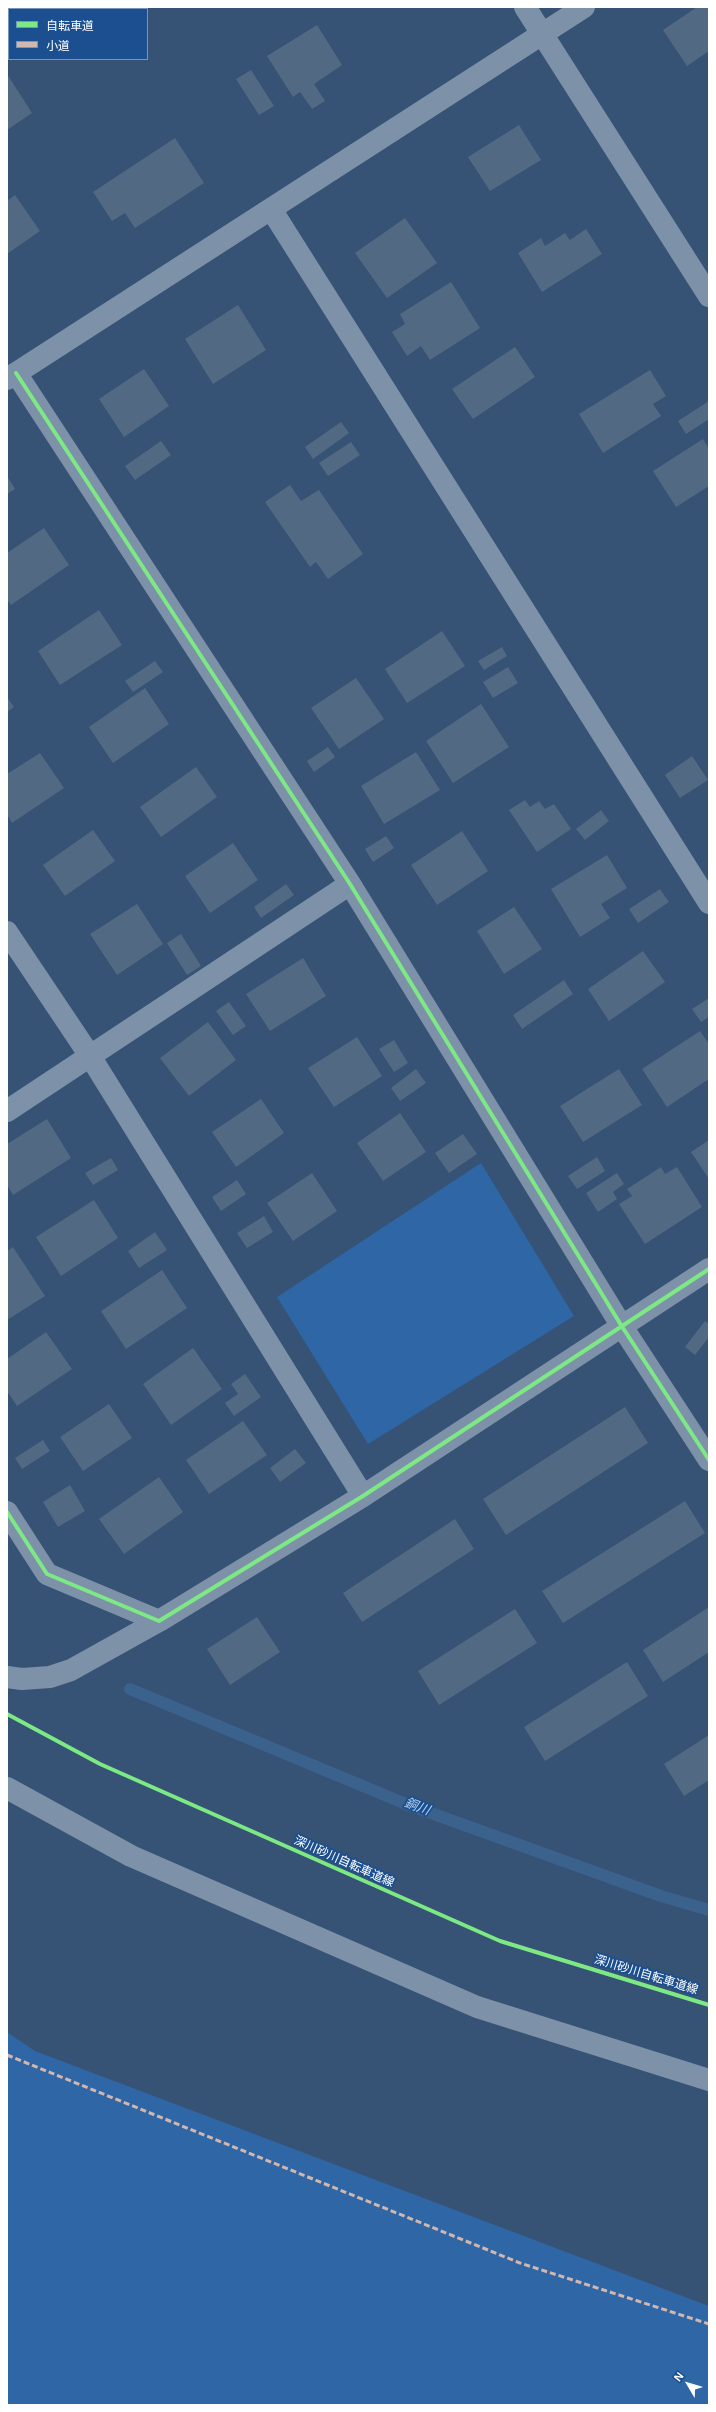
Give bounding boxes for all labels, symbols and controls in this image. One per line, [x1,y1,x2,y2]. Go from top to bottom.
legend [8,8,148,60]
text: 自転車道 [46,19,94,33]
text: 小道 [46,39,70,53]
water label: 銅川 [402,1795,432,1819]
street label: 深川砂川自転車道線 [292,1833,396,1891]
street label: 深川砂川自転車道線 [592,1952,700,1998]
north arrow [668,2364,708,2404]
text: N [671,2370,686,2383]

